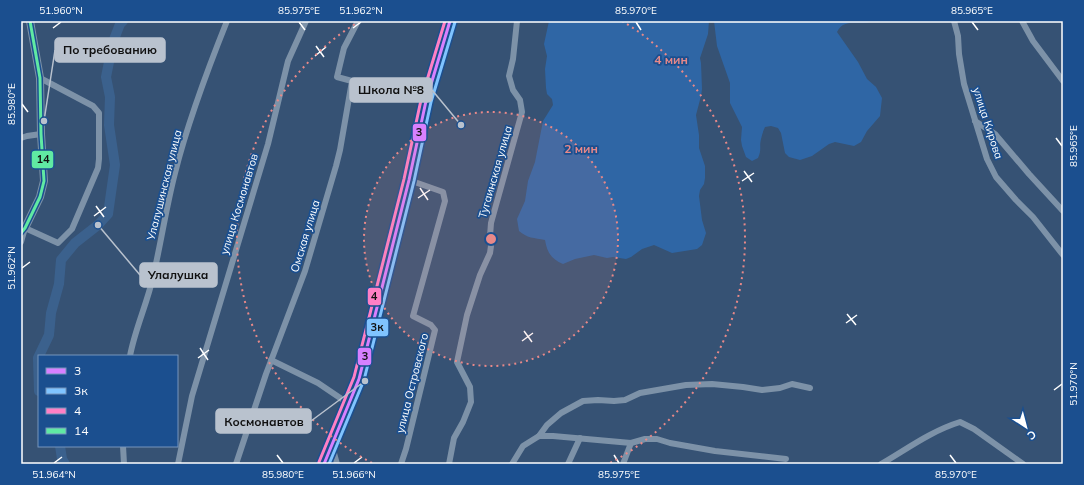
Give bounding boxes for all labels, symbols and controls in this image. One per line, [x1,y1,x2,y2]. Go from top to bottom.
text: 51.960°N [39,4,83,17]
text: 85.975°E [278,4,320,17]
text: 51.962°N [339,4,383,17]
text: 85.970°E [615,4,657,17]
text: 85.965°E [951,4,993,17]
callout: По требованию [55,38,165,62]
text: По требованию [63,42,157,57]
text: 4 мин [654,52,688,67]
callout: Школа №8 [350,78,432,102]
text: Школа №8 [358,82,424,97]
text: 85.980°E [5,83,18,125]
street label: улица Кирова [970,85,1006,161]
line badge: 3 [412,123,427,142]
street label: Тугаинская улица [475,124,515,220]
text: 3 [416,125,423,139]
text: 85.965°E [1067,125,1080,167]
street label: Улалушинская улица [143,128,184,243]
text: 2 мин [564,141,598,156]
line badge: 14 [31,150,54,169]
text: 14 [36,152,50,166]
street label: улица Космонавтов [217,152,261,256]
street label: Омская улица [287,198,323,274]
centre of rings [484,232,498,246]
text: 51.962°N [5,246,18,290]
callout: Улалушка [140,263,217,287]
text: Улалушка [147,267,208,282]
line badge: 4 [367,287,382,306]
text: 4 [371,289,378,303]
line badge: 3к [366,318,389,337]
text: 3к [371,320,384,334]
street label: улица Островского [393,332,431,434]
line badge: 3 [357,347,372,366]
text: 3 [362,349,369,363]
legend [38,355,178,447]
text: 51.970°N [1067,362,1080,406]
text: 3 [74,363,81,378]
text: 3к [74,383,88,398]
text: 4 [74,403,81,418]
north arrow [1006,407,1046,447]
callout: Космонавтов [216,409,311,433]
text: Космонавтов [224,414,304,429]
text: 14 [74,423,88,438]
text: С [1024,427,1039,443]
text: 51.964°N [32,468,76,481]
text: 85.980°E [262,468,304,481]
text: 51.966°N [332,468,376,481]
text: 85.975°E [598,468,640,481]
text: 85.970°E [935,468,977,481]

